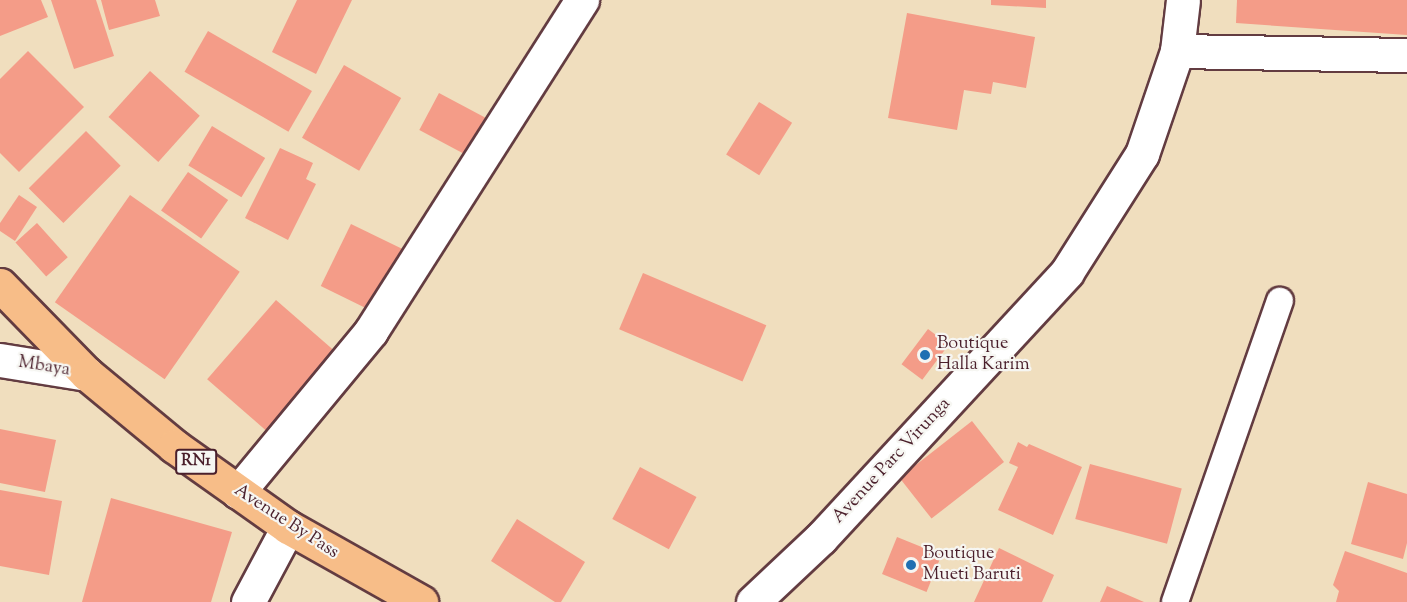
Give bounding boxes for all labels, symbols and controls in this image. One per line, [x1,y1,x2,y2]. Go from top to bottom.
place label: Boutique Halla Karim [937,334,1030,376]
marker: Boutique Halla Karim [918,348,932,362]
street label: Mbaya [17,352,71,382]
street label: Avenue Parc Virunga [828,394,956,528]
road number: RN1 [175,449,217,475]
street label: Avenue By Pass [230,480,342,564]
place label: Boutique Mueti Baruti [923,544,1021,586]
marker: Boutique Mueti Baruti [904,558,918,572]

